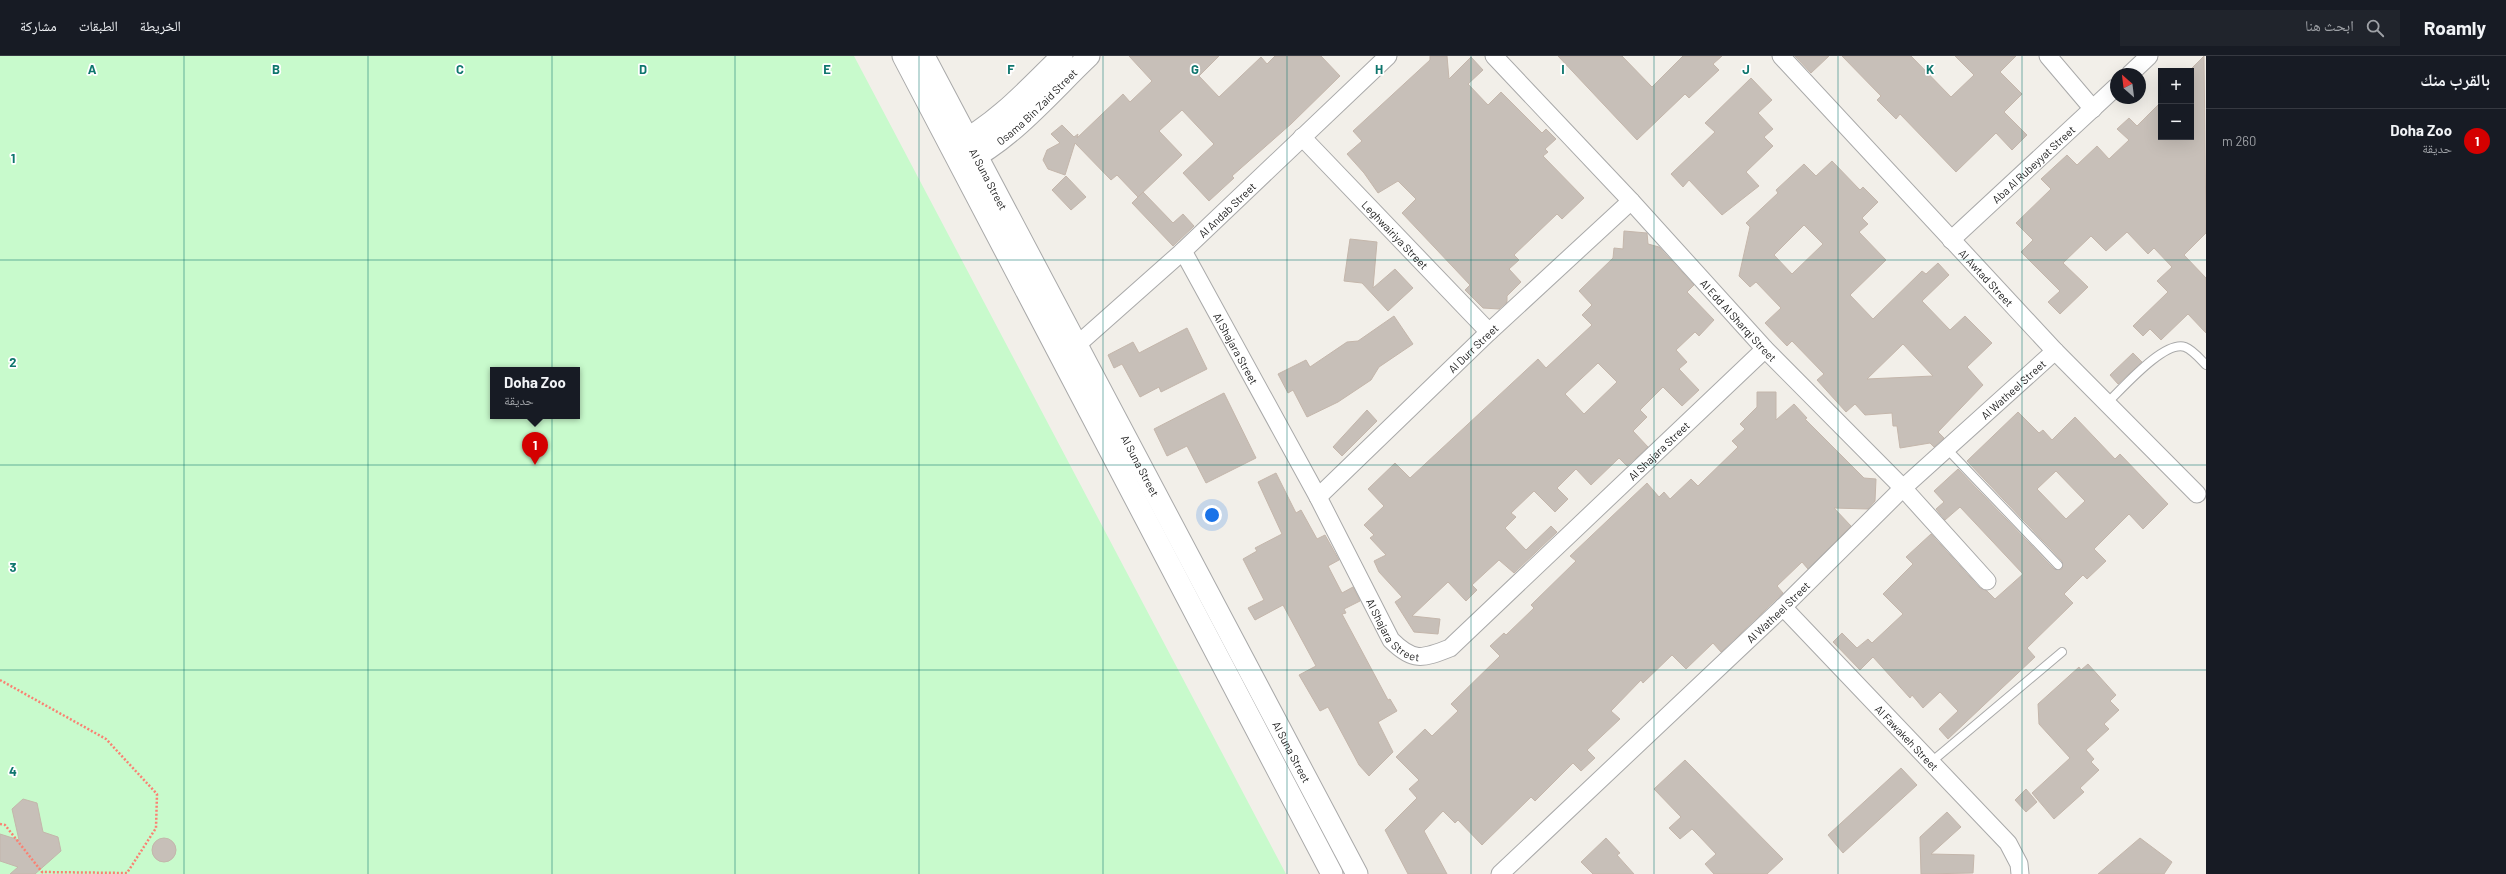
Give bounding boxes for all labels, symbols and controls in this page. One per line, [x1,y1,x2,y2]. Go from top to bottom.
search box [2120,10,2400,46]
text: ابحث هنا [2305,16,2354,34]
text: Roamly [2424,16,2486,39]
text: مشاركة [20,17,57,34]
text: الطبقات [79,17,118,34]
text: الخريطة [140,17,181,34]
icon: search [2364,17,2386,39]
text: A [88,61,97,77]
text: B [272,61,280,77]
text: C [456,61,464,77]
text: D [639,61,647,77]
text: E [823,61,831,77]
text: F [1007,61,1015,77]
text: G [1191,61,1199,77]
text: H [1375,61,1383,77]
text: I [1561,61,1565,77]
text: J [1742,61,1750,77]
text: K [1926,61,1934,77]
street label: Osama Bin Zaid Street [994,65,1079,147]
north arrow [2110,68,2146,104]
map controls [2158,68,2194,140]
button: + [2158,68,2194,104]
text: بالقرب منك [2420,69,2490,89]
button: − [2158,104,2194,140]
text: Doha Zoo [2390,121,2452,139]
street label: Aba Al Rubeyyat Street [1989,122,2077,205]
text: 260 m [2222,133,2256,149]
text: 1 [2475,133,2479,149]
text: حديقة [2422,140,2452,156]
street label: Al Suna Street [967,146,1011,212]
text: 1 [11,150,15,166]
street label: Al Andab Street [1195,179,1258,240]
street label: Leghwairiya Street [1360,198,1431,271]
street label: Al Awtad Street [1957,246,2016,309]
street label: Al Edd Al Sharqi Street [1698,276,1780,364]
street label: Al Shajara Street [1212,310,1261,386]
street label: Al Durr Street [1445,321,1500,375]
text: 2 [9,354,17,370]
street label: Al Watheel Street [1978,356,2048,421]
popup [490,367,580,419]
text: Doha Zoo [504,373,566,391]
text: حديقة [504,392,534,408]
street label: Al Shajara Street [1625,418,1692,482]
pin: 1 [522,432,548,465]
street label: Al Suna Street [1119,432,1162,498]
your location [1202,505,1222,525]
text: 3 [9,559,17,575]
street label: Al Watheel Street [1743,578,1812,645]
street label: Al Shajara Street [1364,596,1420,663]
street label: Al Fawakeh Street [1873,702,1941,773]
street label: Al Suna Street [1271,719,1314,784]
text: 4 [9,763,17,779]

